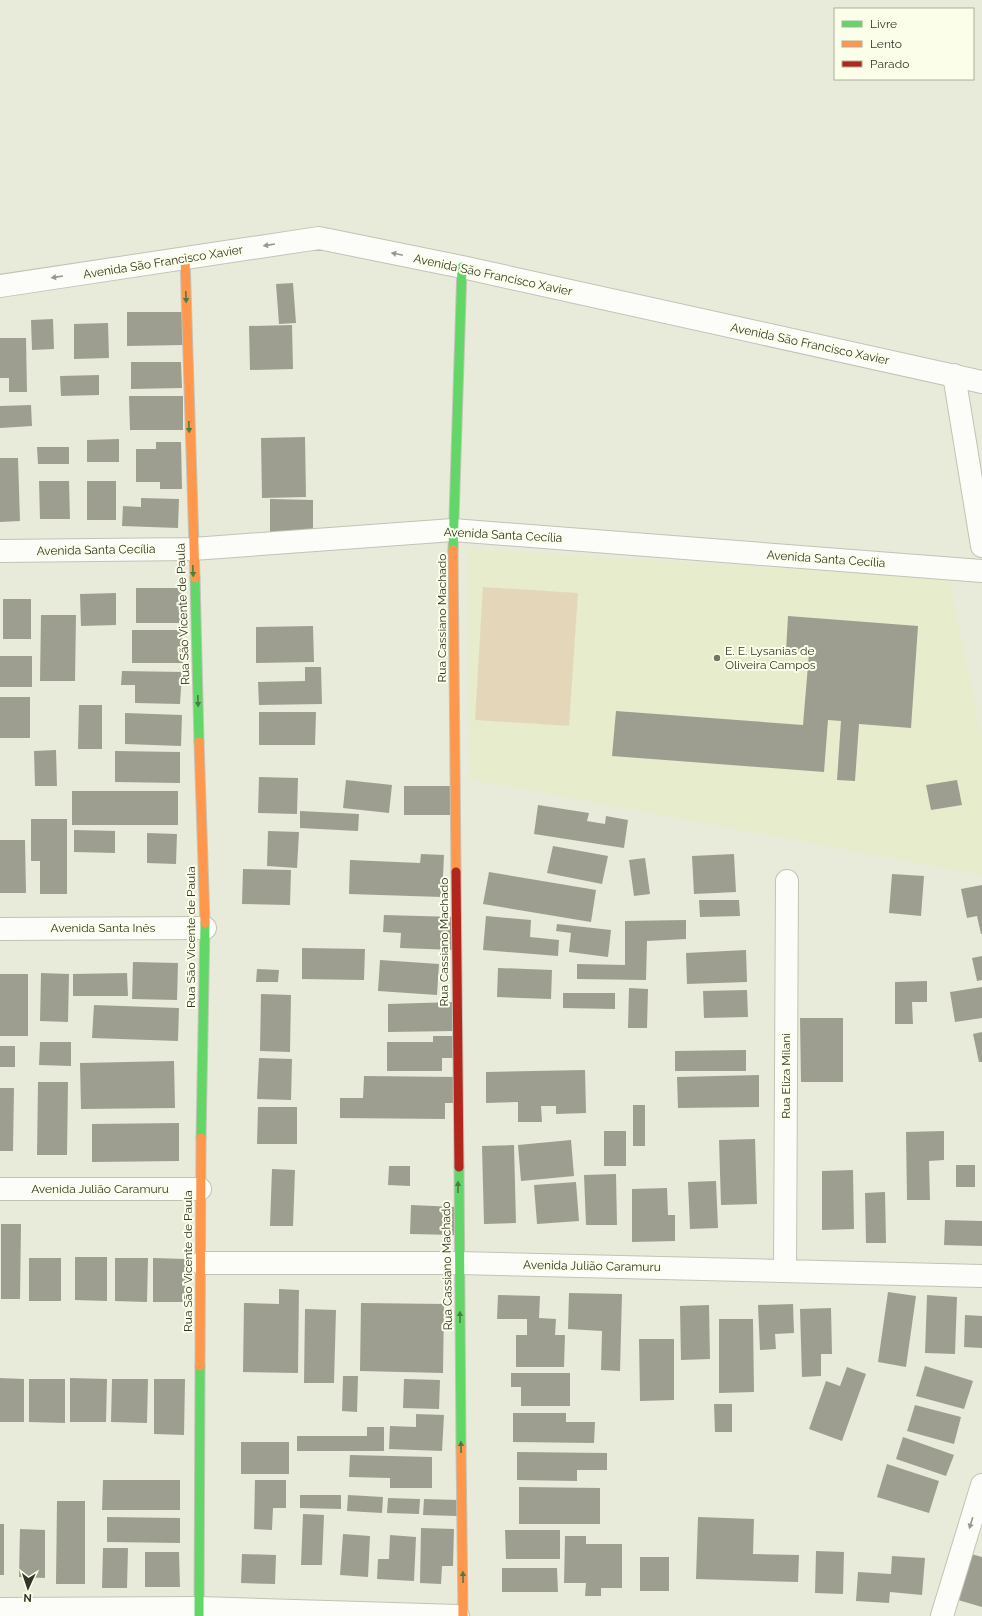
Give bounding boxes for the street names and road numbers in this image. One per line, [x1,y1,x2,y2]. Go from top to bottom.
street label: Avenida São Francisco Xavier [82,242,245,282]
street label: Avenida São Francisco Xavier [412,251,574,299]
street label: Avenida São Francisco Xavier [729,320,891,368]
street label: Avenida Santa Cecília [443,525,563,545]
street label: Avenida Santa Cecília [36,542,156,558]
street label: Rua São Vicente de Paula [174,543,192,685]
street label: Avenida Santa Cecília [766,548,886,570]
street label: Rua Cassiano Machado [435,554,449,682]
street label: Rua São Vicente de Paula [184,866,198,1008]
street label: Rua Cassiano Machado [437,878,451,1006]
street label: Avenida Santa Inês [51,921,156,935]
street label: Rua Eliza Milani [779,1033,793,1119]
street label: Avenida Julião Caramuru [31,1182,169,1196]
street label: Rua São Vicente de Paula [181,1190,195,1332]
street label: Rua Cassiano Machado [439,1201,455,1331]
street label: Avenida Julião Caramuru [523,1258,661,1274]

